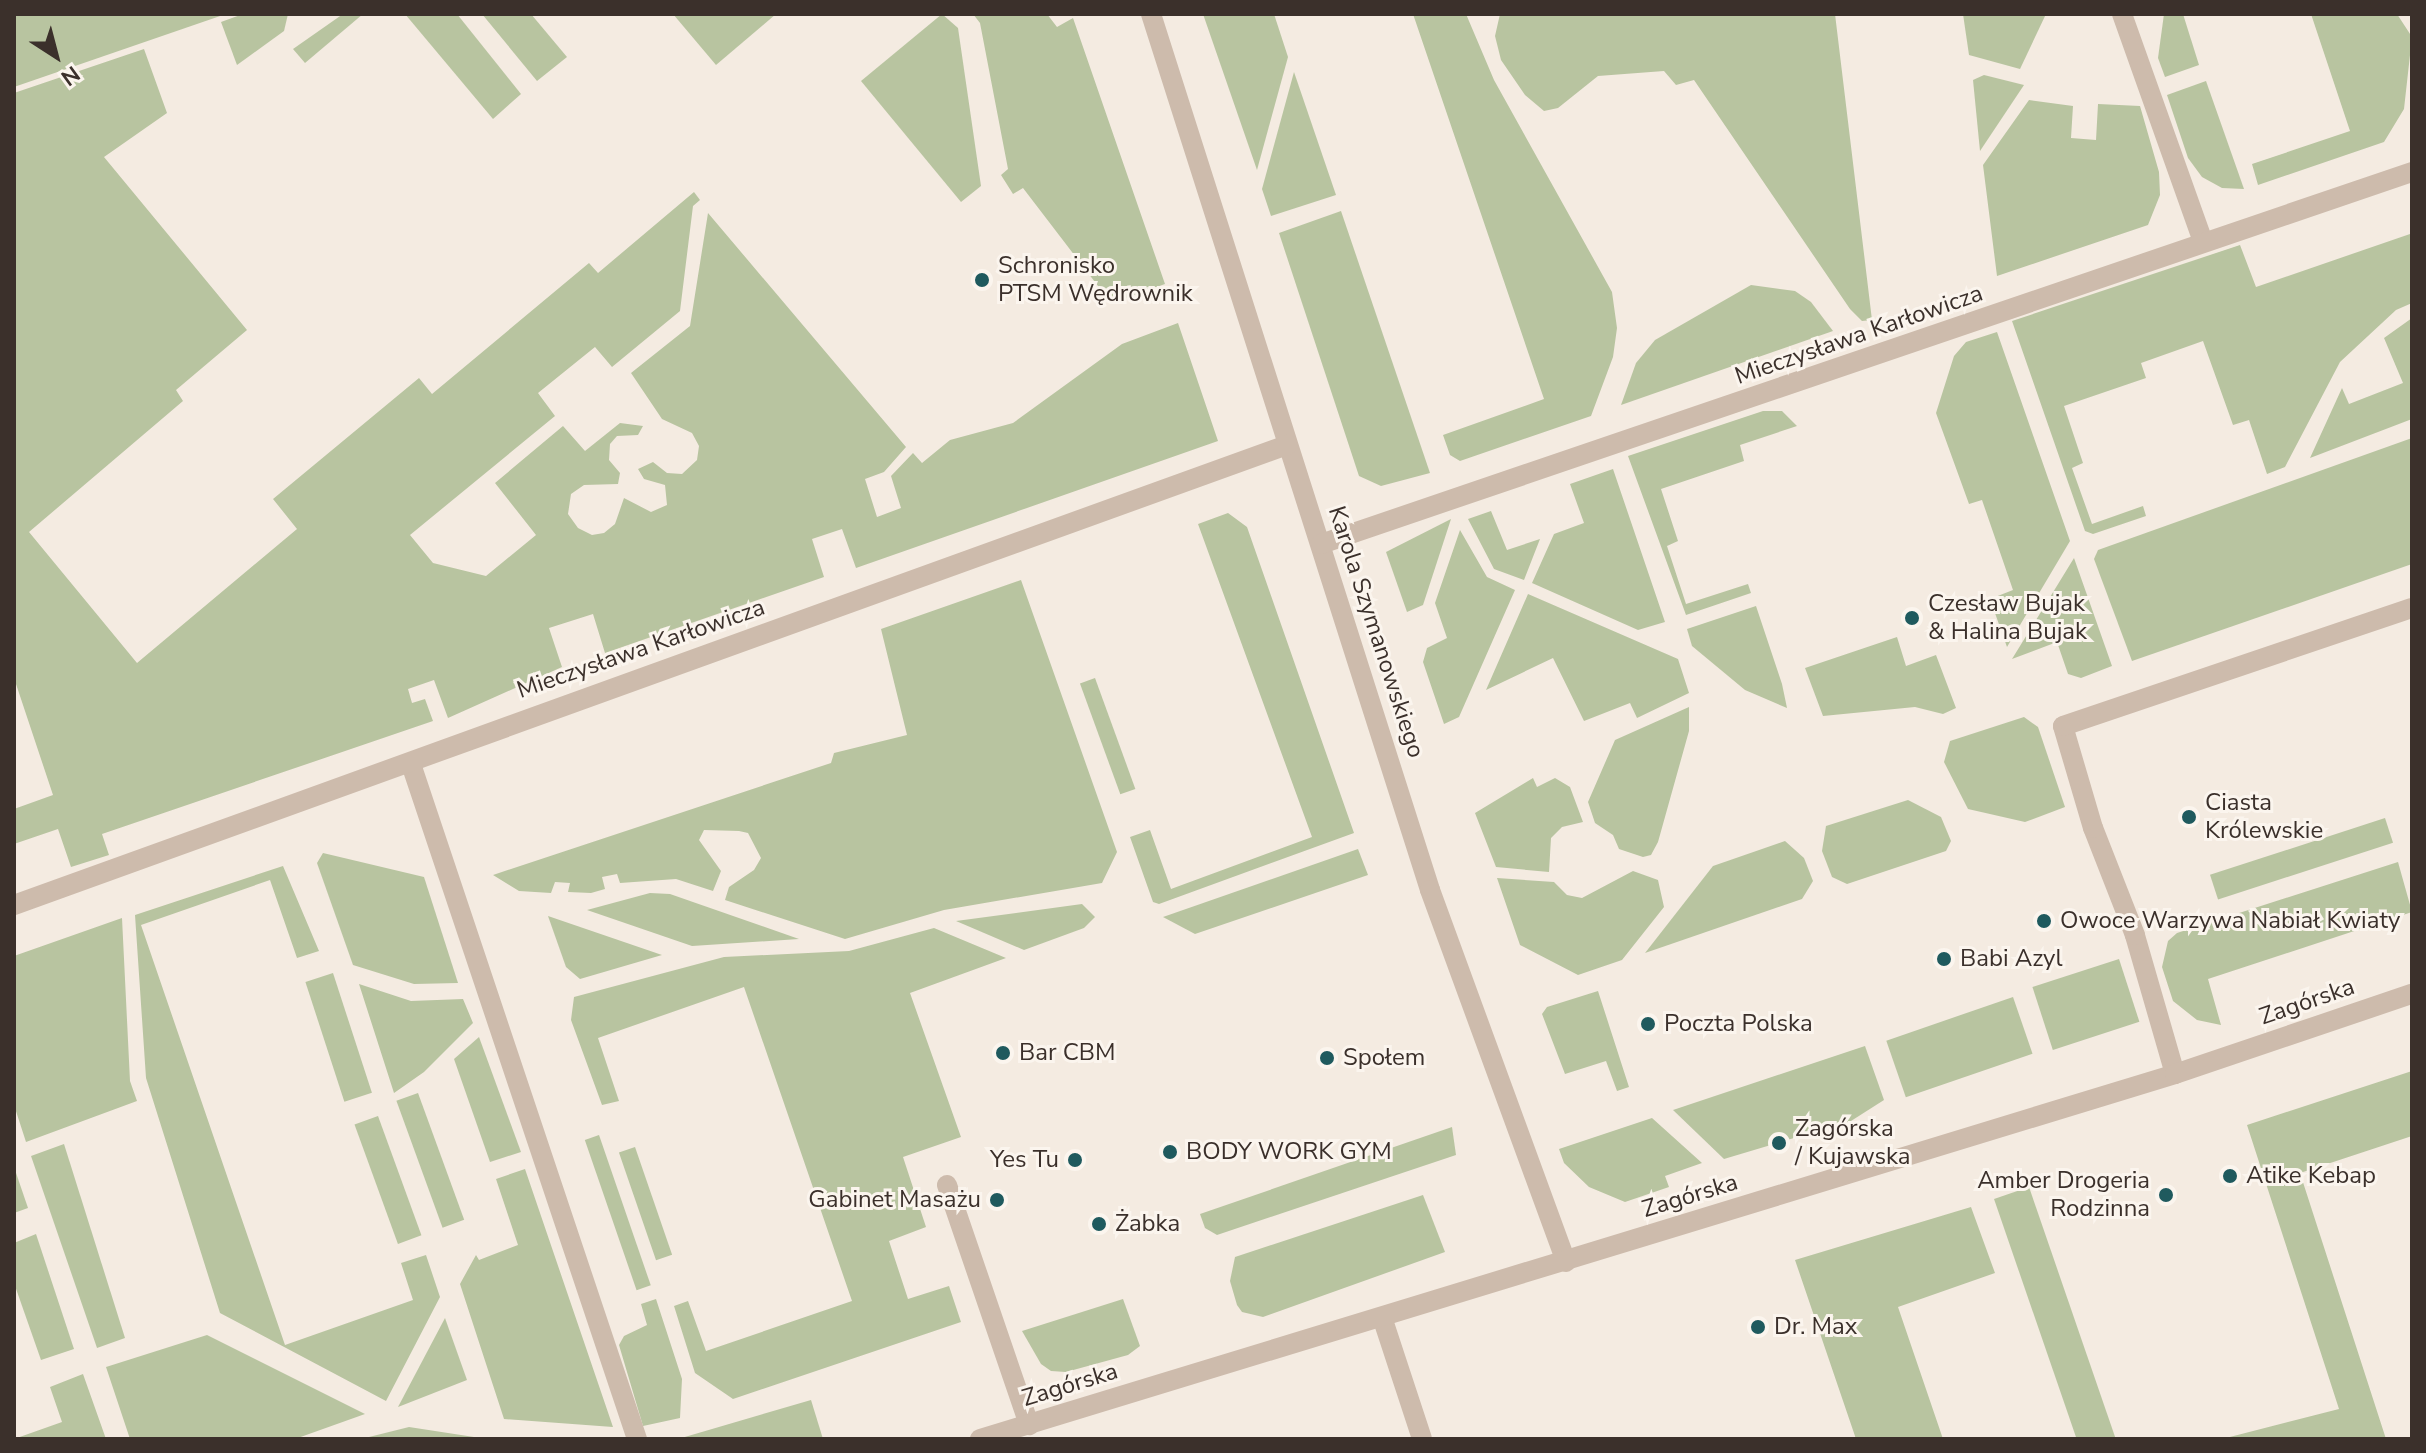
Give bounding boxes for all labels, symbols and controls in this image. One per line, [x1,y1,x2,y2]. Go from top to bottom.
north arrow [16,16,96,96]
text: N [55,58,86,92]
place label: Schronisko PTSM Wędrownik [998,252,1193,308]
marker: Schronisko PTSM Wędrownik [973,271,991,289]
street label: Mieczysława Karłowicza [1731,279,1987,391]
street label: Karola Szymanowskiego [1322,503,1430,761]
place label: Czesław Bujak & Halina Bujak [1928,590,2087,646]
street label: Mieczysława Karłowicza [513,593,769,705]
marker: Czesław Bujak & Halina Bujak [1903,609,1921,627]
place label: Ciasta Królewskie [2205,789,2323,845]
marker: Ciasta Królewskie [2180,808,2198,826]
place label: Owoce Warzywa Nabiał Kwiaty [2060,907,2400,935]
marker: Owoce Warzywa Nabiał Kwiaty [2035,912,2053,930]
place label: Babi Azyl [1960,945,2063,973]
marker: Babi Azyl [1935,950,1953,968]
street label: Zagórska [2256,972,2358,1032]
place label: Poczta Polska [1664,1010,1813,1038]
marker: Poczta Polska [1639,1015,1657,1033]
place label: Bar CBM [1019,1039,1116,1067]
marker: Bar CBM [994,1044,1012,1062]
place label: Społem [1343,1044,1425,1072]
marker: Społem [1318,1049,1336,1067]
place label: Zagórska / Kujawska [1795,1115,1911,1171]
marker: Zagórska / Kujawska [1770,1134,1788,1152]
place label: BODY WORK GYM [1186,1138,1392,1166]
marker: BODY WORK GYM [1161,1143,1179,1161]
place label: Yes Tu [990,1146,1059,1174]
marker: Yes Tu [1066,1151,1084,1169]
place label: Atike Kebap [2246,1162,2376,1190]
place label: Amber Drogeria Rodzinna [1977,1167,2150,1223]
marker: Atike Kebap [2221,1167,2239,1185]
street label: Zagórska [1639,1168,1741,1224]
place label: Gabinet Masażu [808,1186,981,1214]
marker: Amber Drogeria Rodzinna [2157,1186,2175,1204]
marker: Gabinet Masażu [988,1191,1006,1209]
place label: Żabka [1115,1210,1180,1238]
marker: Żabka [1090,1215,1108,1233]
place label: Dr. Max [1774,1313,1857,1341]
marker: Dr. Max [1749,1318,1767,1336]
street label: Zagórska [1019,1357,1121,1413]

